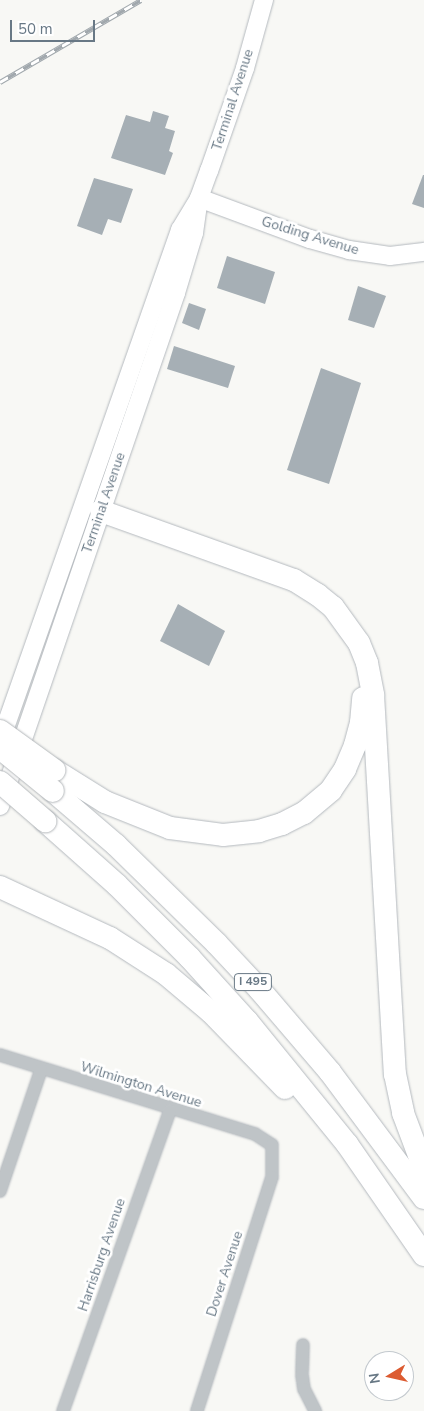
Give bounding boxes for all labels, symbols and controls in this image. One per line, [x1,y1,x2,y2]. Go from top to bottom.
scale bar [12,10,98,42]
text: 50 m [18,19,53,39]
street label: Terminal Avenue [209,47,257,153]
street label: Golding Avenue [259,213,361,259]
street label: Terminal Avenue [79,450,129,556]
road number: I 495 [233,972,273,992]
street label: Wilmington Avenue [78,1059,204,1111]
street label: Harrisburg Avenue [75,1196,129,1314]
street label: Dover Avenue [203,1229,247,1319]
north arrow [364,1351,414,1401]
text: N [364,1372,385,1385]

